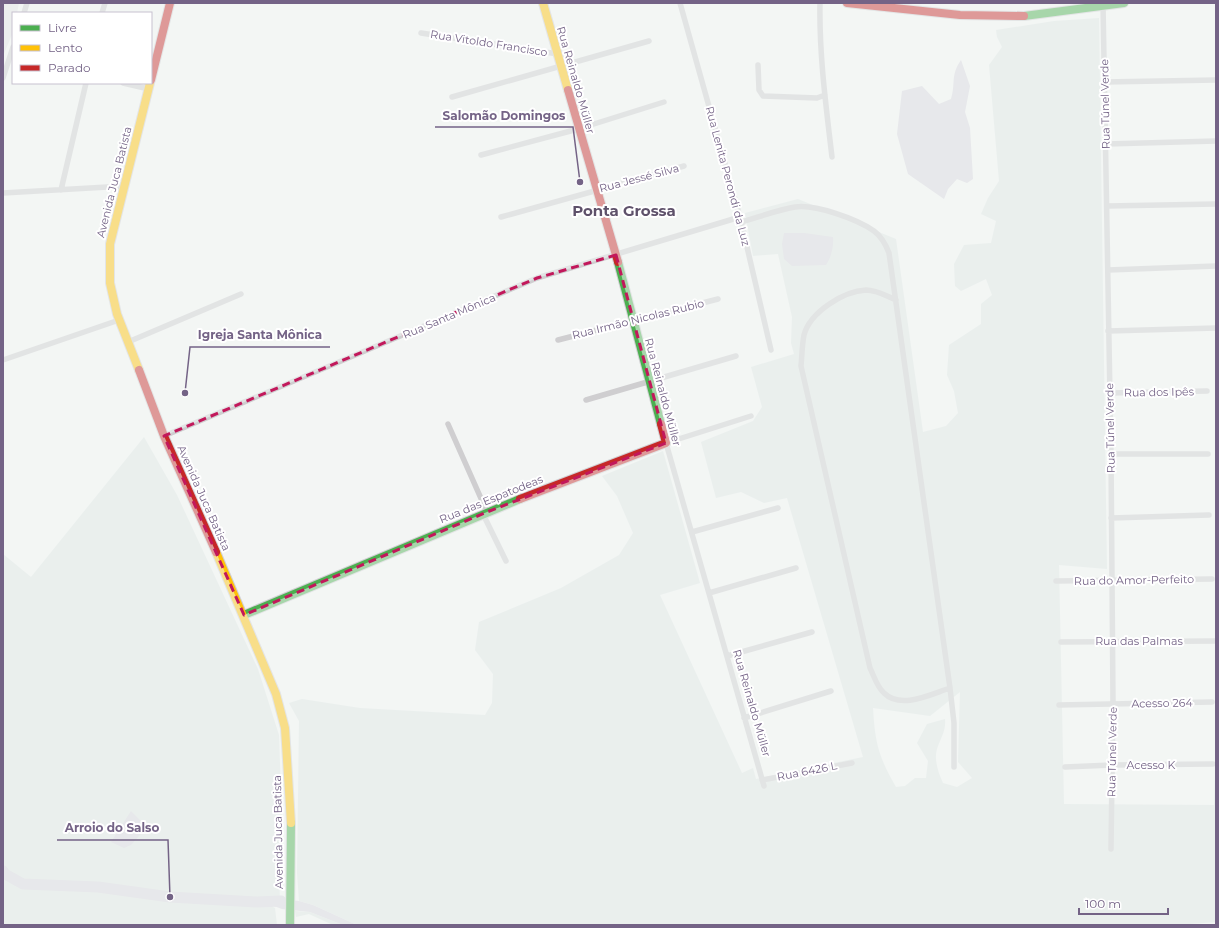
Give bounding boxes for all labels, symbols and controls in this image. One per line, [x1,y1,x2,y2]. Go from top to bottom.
legend [12,12,152,84]
text: Livre [48,20,77,35]
street label: Rua Reinaldo Müller [554,25,598,135]
street label: Rua Vitoldo Francisco [429,27,549,59]
text: Lento [48,40,83,55]
street label: Rua Túnel Verde [1097,58,1113,149]
text: Parado [48,60,91,75]
callout: Salomão Domingos [435,103,573,127]
street label: Rua Lenita Perondi da Luz [703,105,754,248]
text: Salomão Domingos [443,108,566,123]
street label: Avenida Juca Batista [93,125,135,239]
street label: Rua Jessé Silva [598,161,680,195]
district label: Ponta Grossa [572,201,676,220]
street label: Rua Santa Mônica [400,290,498,342]
street label: Rua Irmão Nicolas Rubio [571,296,706,342]
callout: Igreja Santa Mônica [190,323,330,347]
text: Igreja Santa Mônica [198,327,322,342]
street label: Rua Reinaldo Müller [642,336,684,448]
street label: Rua Túnel Verde [1102,382,1118,473]
street label: Rua dos Ipês [1124,384,1195,400]
street label: Avenida Juca Batista [174,443,234,553]
street label: Rua das Espatodeas [437,472,545,526]
street label: Rua do Amor-Perfeito [1074,572,1194,588]
street label: Rua das Palmas [1095,634,1183,648]
street label: Rua Reinaldo Müller [730,648,774,758]
street label: Acesso 264 [1131,695,1193,711]
street label: Rua Túnel Verde [1104,706,1120,797]
street label: Rua 6426 L [776,758,839,784]
street label: Acesso K [1127,758,1176,772]
street label: Avenida Juca Batista [270,775,286,889]
callout: Arroio do Salso [57,816,168,840]
text: Arroio do Salso [64,820,159,835]
scale bar [1079,890,1168,916]
text: 100 m [1085,896,1121,911]

